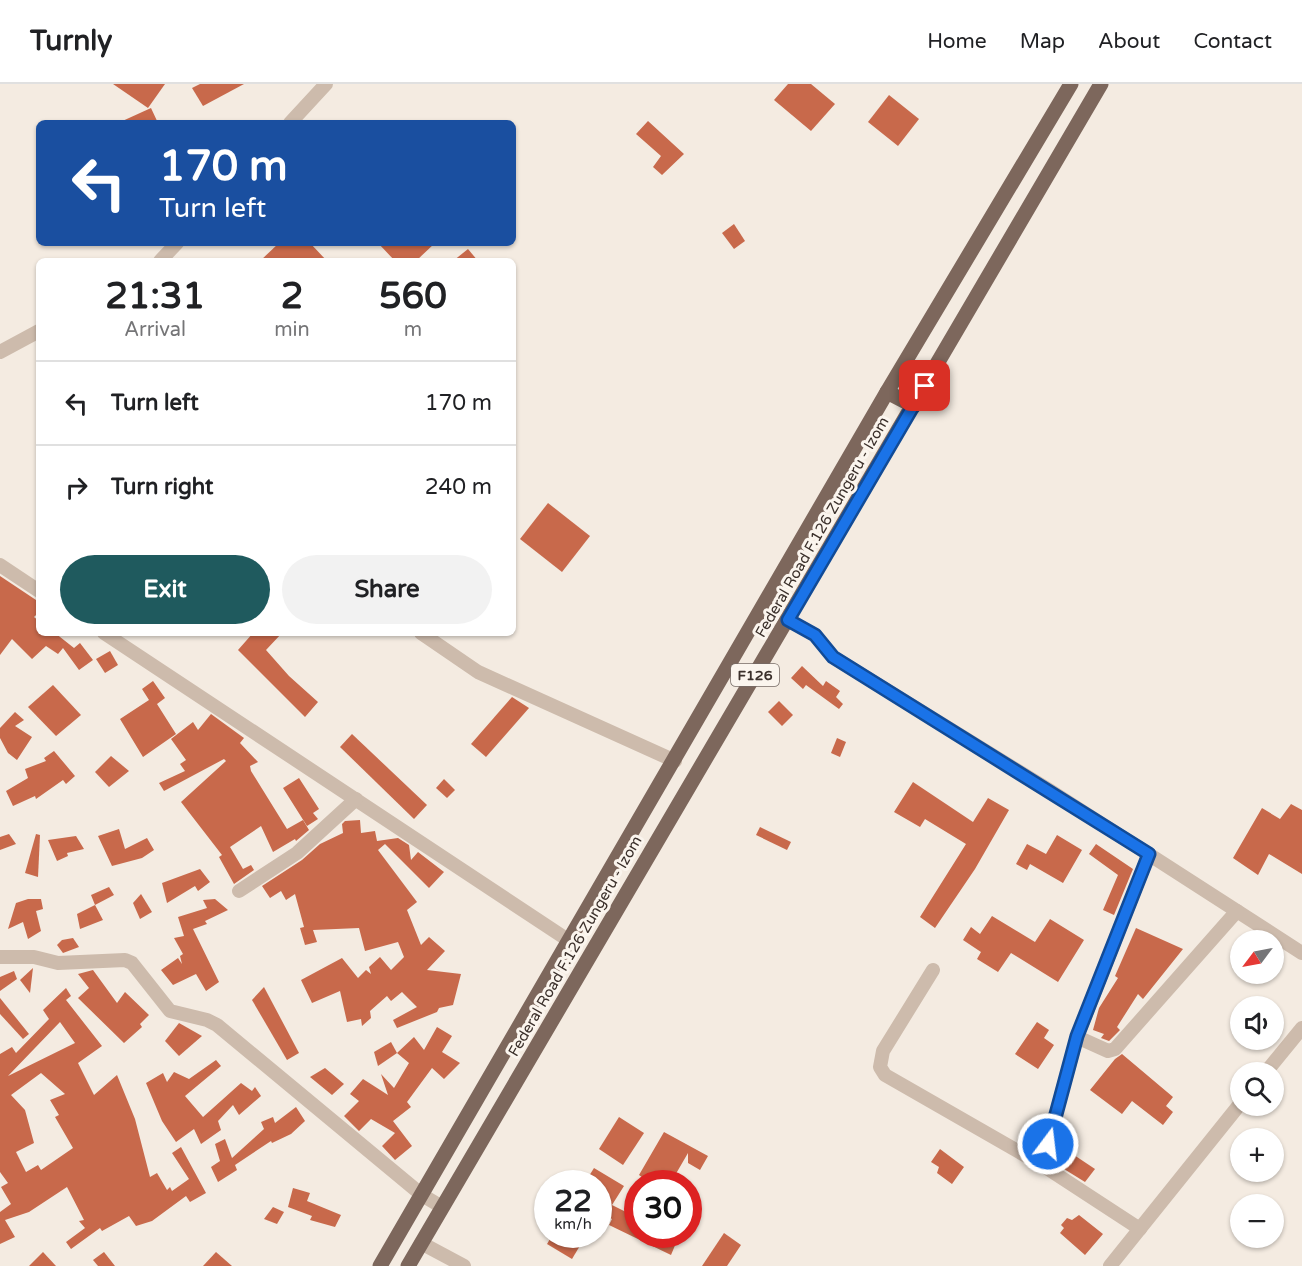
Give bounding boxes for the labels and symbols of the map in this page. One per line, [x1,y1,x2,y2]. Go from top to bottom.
pin [899,360,950,411]
street label: Federal Road F.126 Zungeru - Izom [751,414,893,640]
road number: F126 [731,664,779,686]
street label: Federal Road F.126 Zungeru - Izom [504,833,646,1059]
north arrow [1230,930,1284,984]
position arrow [1016,1112,1080,1176]
speed limit sign: 30 [624,1170,702,1248]

